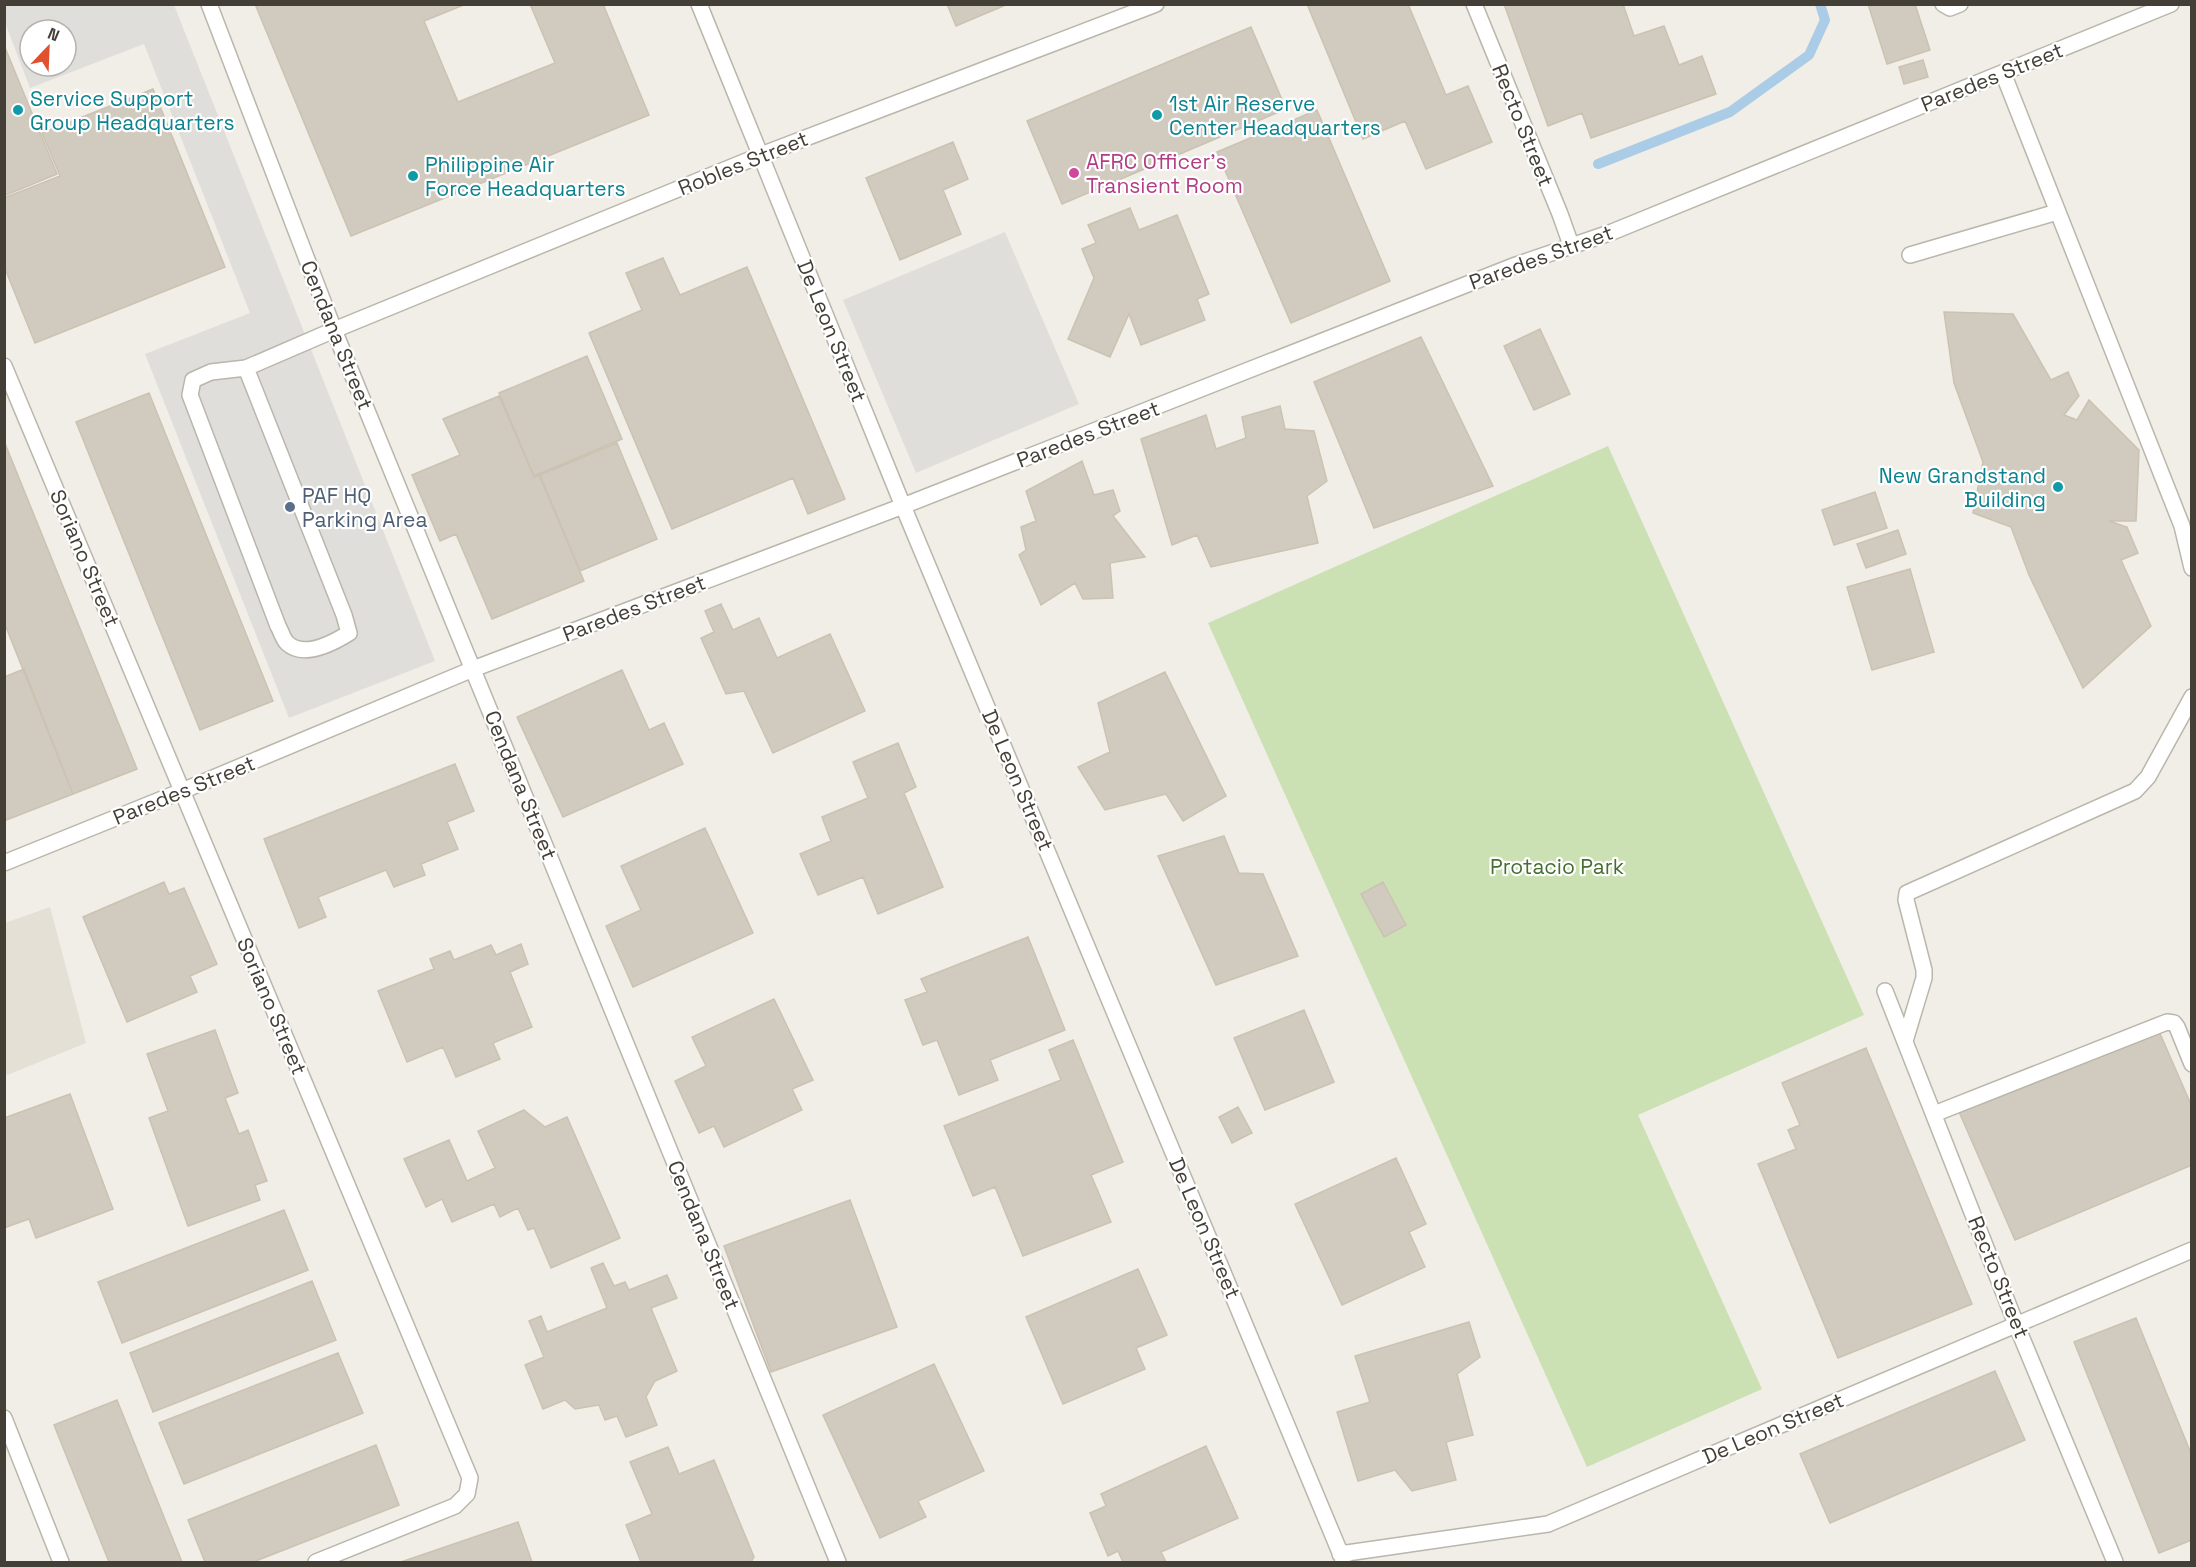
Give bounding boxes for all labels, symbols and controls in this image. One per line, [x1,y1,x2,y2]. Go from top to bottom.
north arrow [18,18,78,78]
text: N [45,23,63,46]
street label: Paredes Street [1917,36,2067,118]
street label: Recto Street [1486,60,1560,190]
place label: Service Support Group Headquarters [30,85,235,136]
place label: 1st Air Reserve Center Headquarters [1169,90,1381,141]
marker: Service Support Group Headquarters [11,103,25,117]
marker: 1st Air Reserve Center Headquarters [1150,108,1164,122]
street label: Robles Street [674,125,812,201]
place label: AFRC Officer's Transient Room [1086,148,1243,199]
place label: Philippine Air Force Headquarters [425,151,626,202]
marker: AFRC Officer's Transient Room [1067,166,1081,180]
marker: Philippine Air Force Headquarters [406,169,420,183]
street label: Paredes Street [1465,218,1617,296]
street label: Cendana Street [295,256,379,414]
street label: De Leon Street [791,256,873,406]
street label: Paredes Street [1013,394,1163,474]
place label: New Grandstand Building [1879,462,2046,513]
marker: New Grandstand Building [2051,480,2065,494]
place label: PAF HQ Parking Area [302,482,428,533]
street label: Soriano Street [44,485,126,631]
marker: PAF HQ Parking Area [283,500,297,514]
street label: Paredes Street [559,568,709,648]
street label: De Leon Street [976,705,1060,855]
street label: Cendana Street [479,706,563,864]
street label: Paredes Street [109,749,259,831]
park label: Protacio Park [1490,853,1624,880]
street label: Soriano Street [231,933,313,1079]
street label: De Leon Street [1163,1153,1247,1303]
street label: Cendana Street [662,1156,746,1314]
street label: Recto Street [1962,1212,2036,1342]
street label: De Leon Street [1698,1386,1848,1470]

